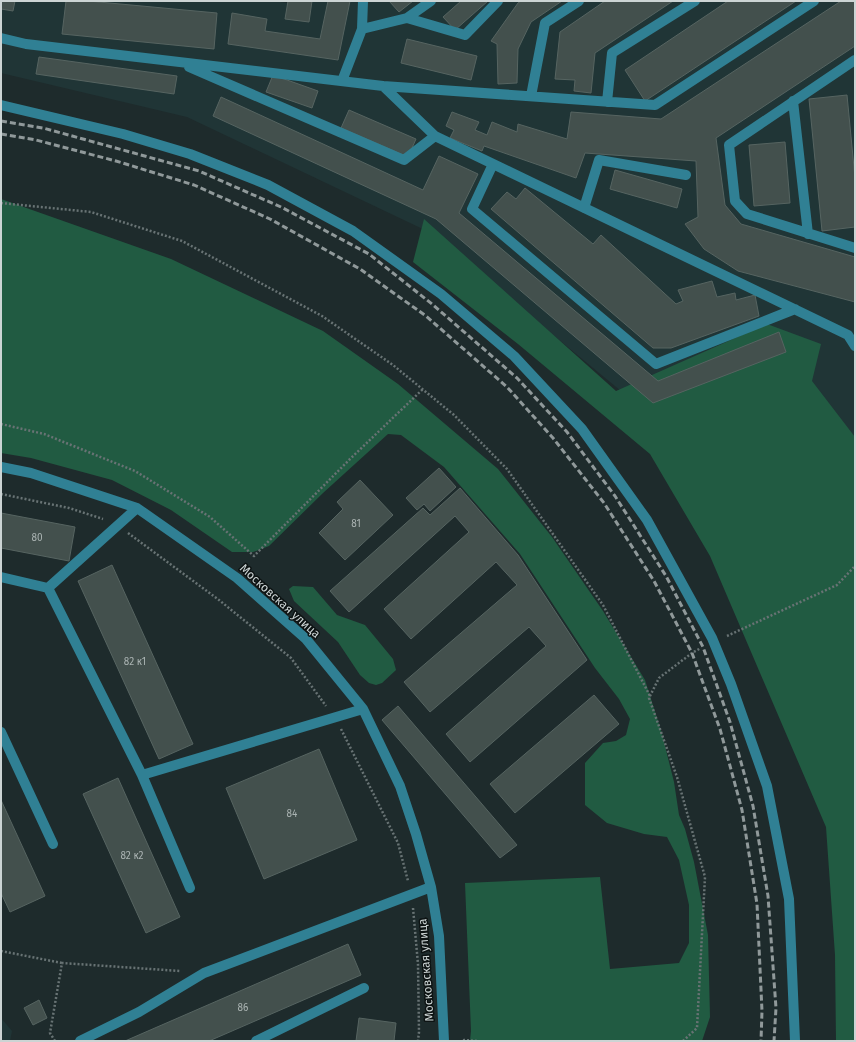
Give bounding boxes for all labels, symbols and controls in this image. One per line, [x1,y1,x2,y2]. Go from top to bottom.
house number: 81 [351,518,361,530]
house number: 80 [31,532,43,544]
street label: Московская улица [237,561,323,641]
house number: 82 к1 [124,656,146,668]
house number: 84 [287,808,298,820]
house number: 82 к2 [120,850,144,862]
street label: Московская улица [415,918,437,1022]
house number: 86 [238,1002,248,1014]

